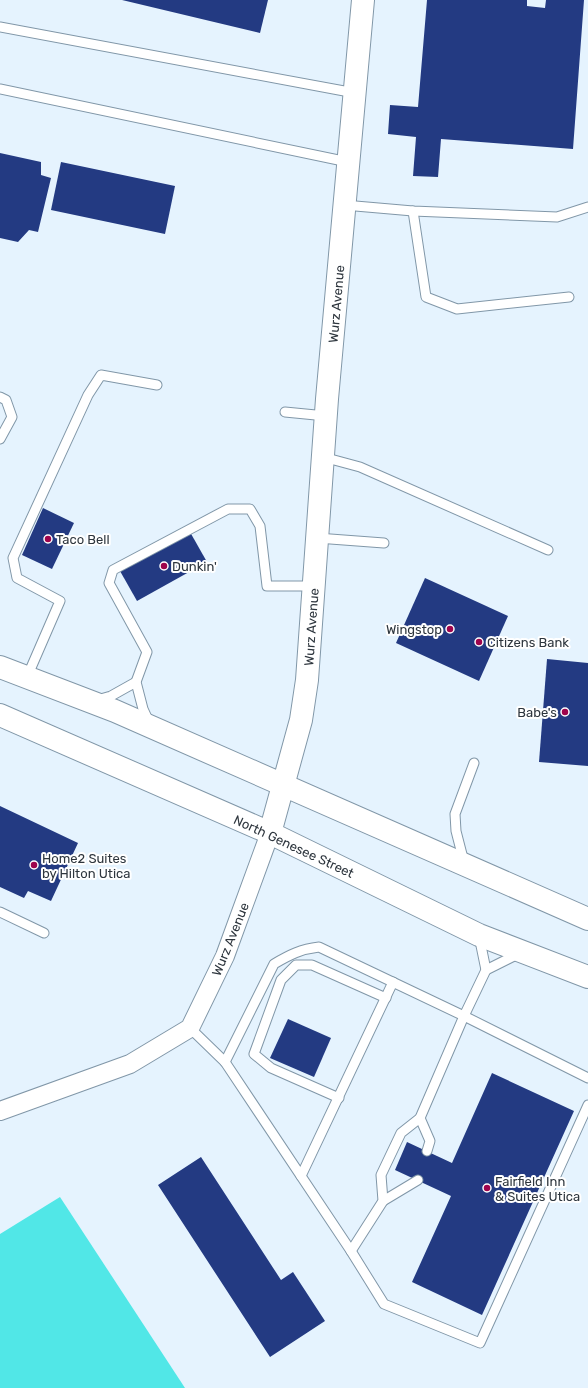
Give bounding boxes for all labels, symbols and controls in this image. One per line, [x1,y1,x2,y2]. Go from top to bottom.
street label: Wurz Avenue [326,265,347,344]
place label: Taco Bell [56,532,110,547]
marker: Taco Bell [43,534,53,544]
place label: Dunkin' [172,559,217,574]
marker: Dunkin' [159,561,169,571]
street label: Wurz Avenue [301,588,322,666]
place label: Wingstop [386,622,442,638]
marker: Wingstop [445,624,455,634]
place label: Citizens Bank [487,635,569,650]
marker: Citizens Bank [474,637,484,647]
place label: Babe's [517,705,557,720]
marker: Babe's [560,707,570,717]
street label: North Genesee Street [231,812,356,881]
place label: Home2 Suites by Hilton Utica [42,851,130,881]
marker: Home2 Suites by Hilton Utica [29,860,39,870]
street label: Wurz Avenue [209,900,252,978]
place label: Fairfield Inn & Suites Utica [495,1174,580,1204]
marker: Fairfield Inn & Suites Utica [482,1183,492,1193]

